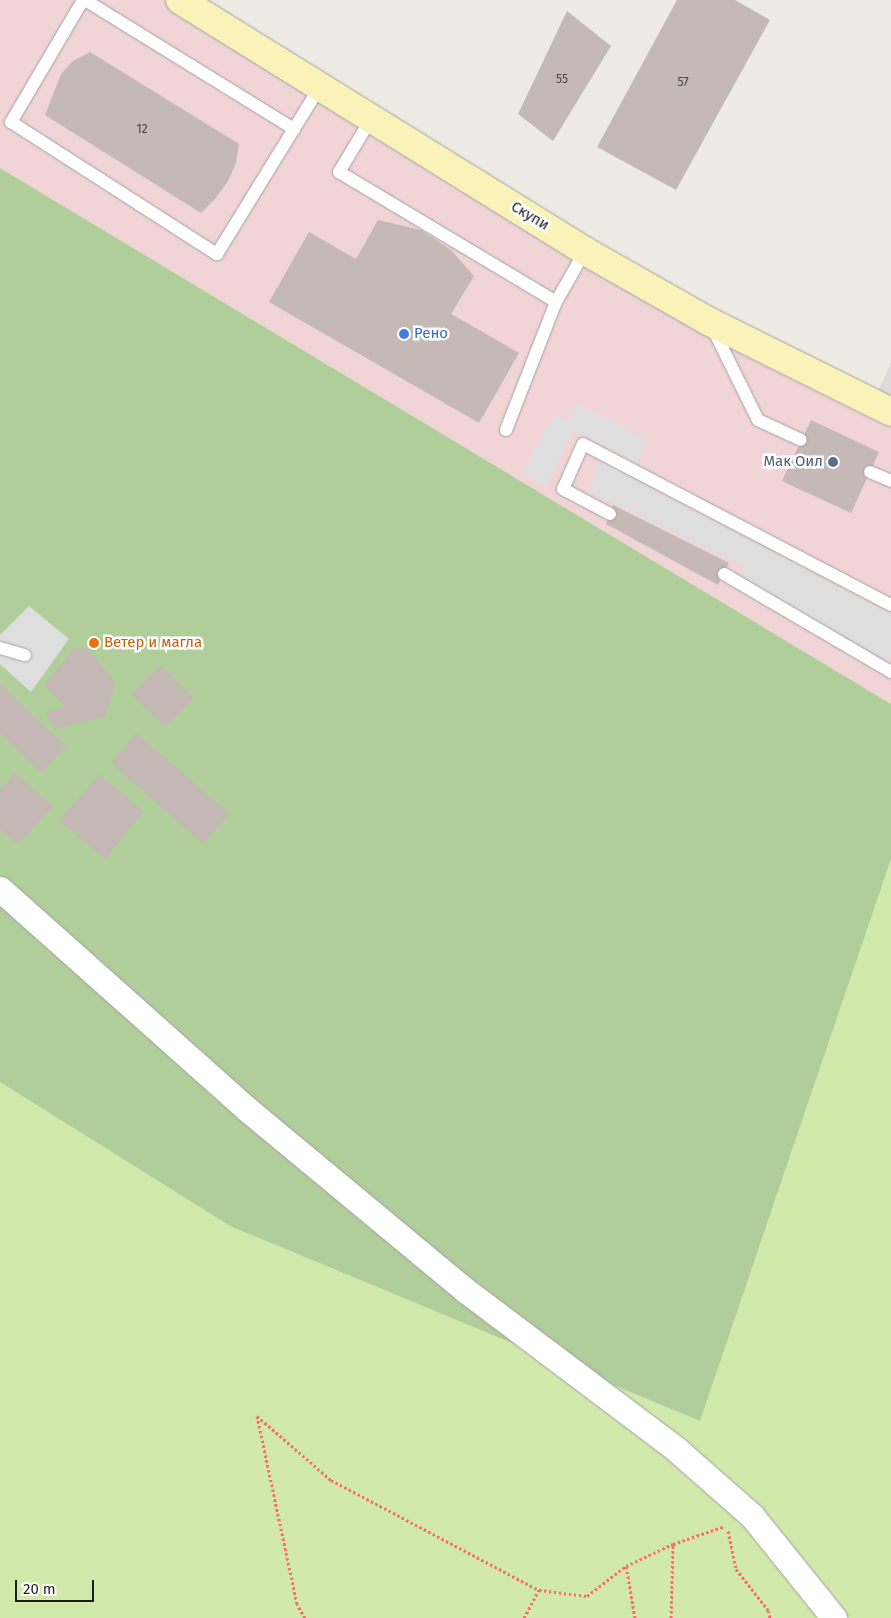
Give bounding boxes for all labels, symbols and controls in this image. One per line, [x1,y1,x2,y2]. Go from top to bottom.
house number: 55 [556,73,568,87]
house number: 57 [677,76,689,90]
house number: 12 [136,123,148,137]
street label: Скупи [508,198,552,234]
place label: Рено [414,325,448,343]
marker: Рено [398,328,410,340]
place label: Мак Оил [763,453,823,471]
marker: Мак Оил [827,456,839,468]
place label: Ветер и магла [104,634,202,652]
marker: Ветер и магла [88,637,100,649]
scale bar [18,1570,96,1602]
text: 20 m [23,1580,56,1598]

